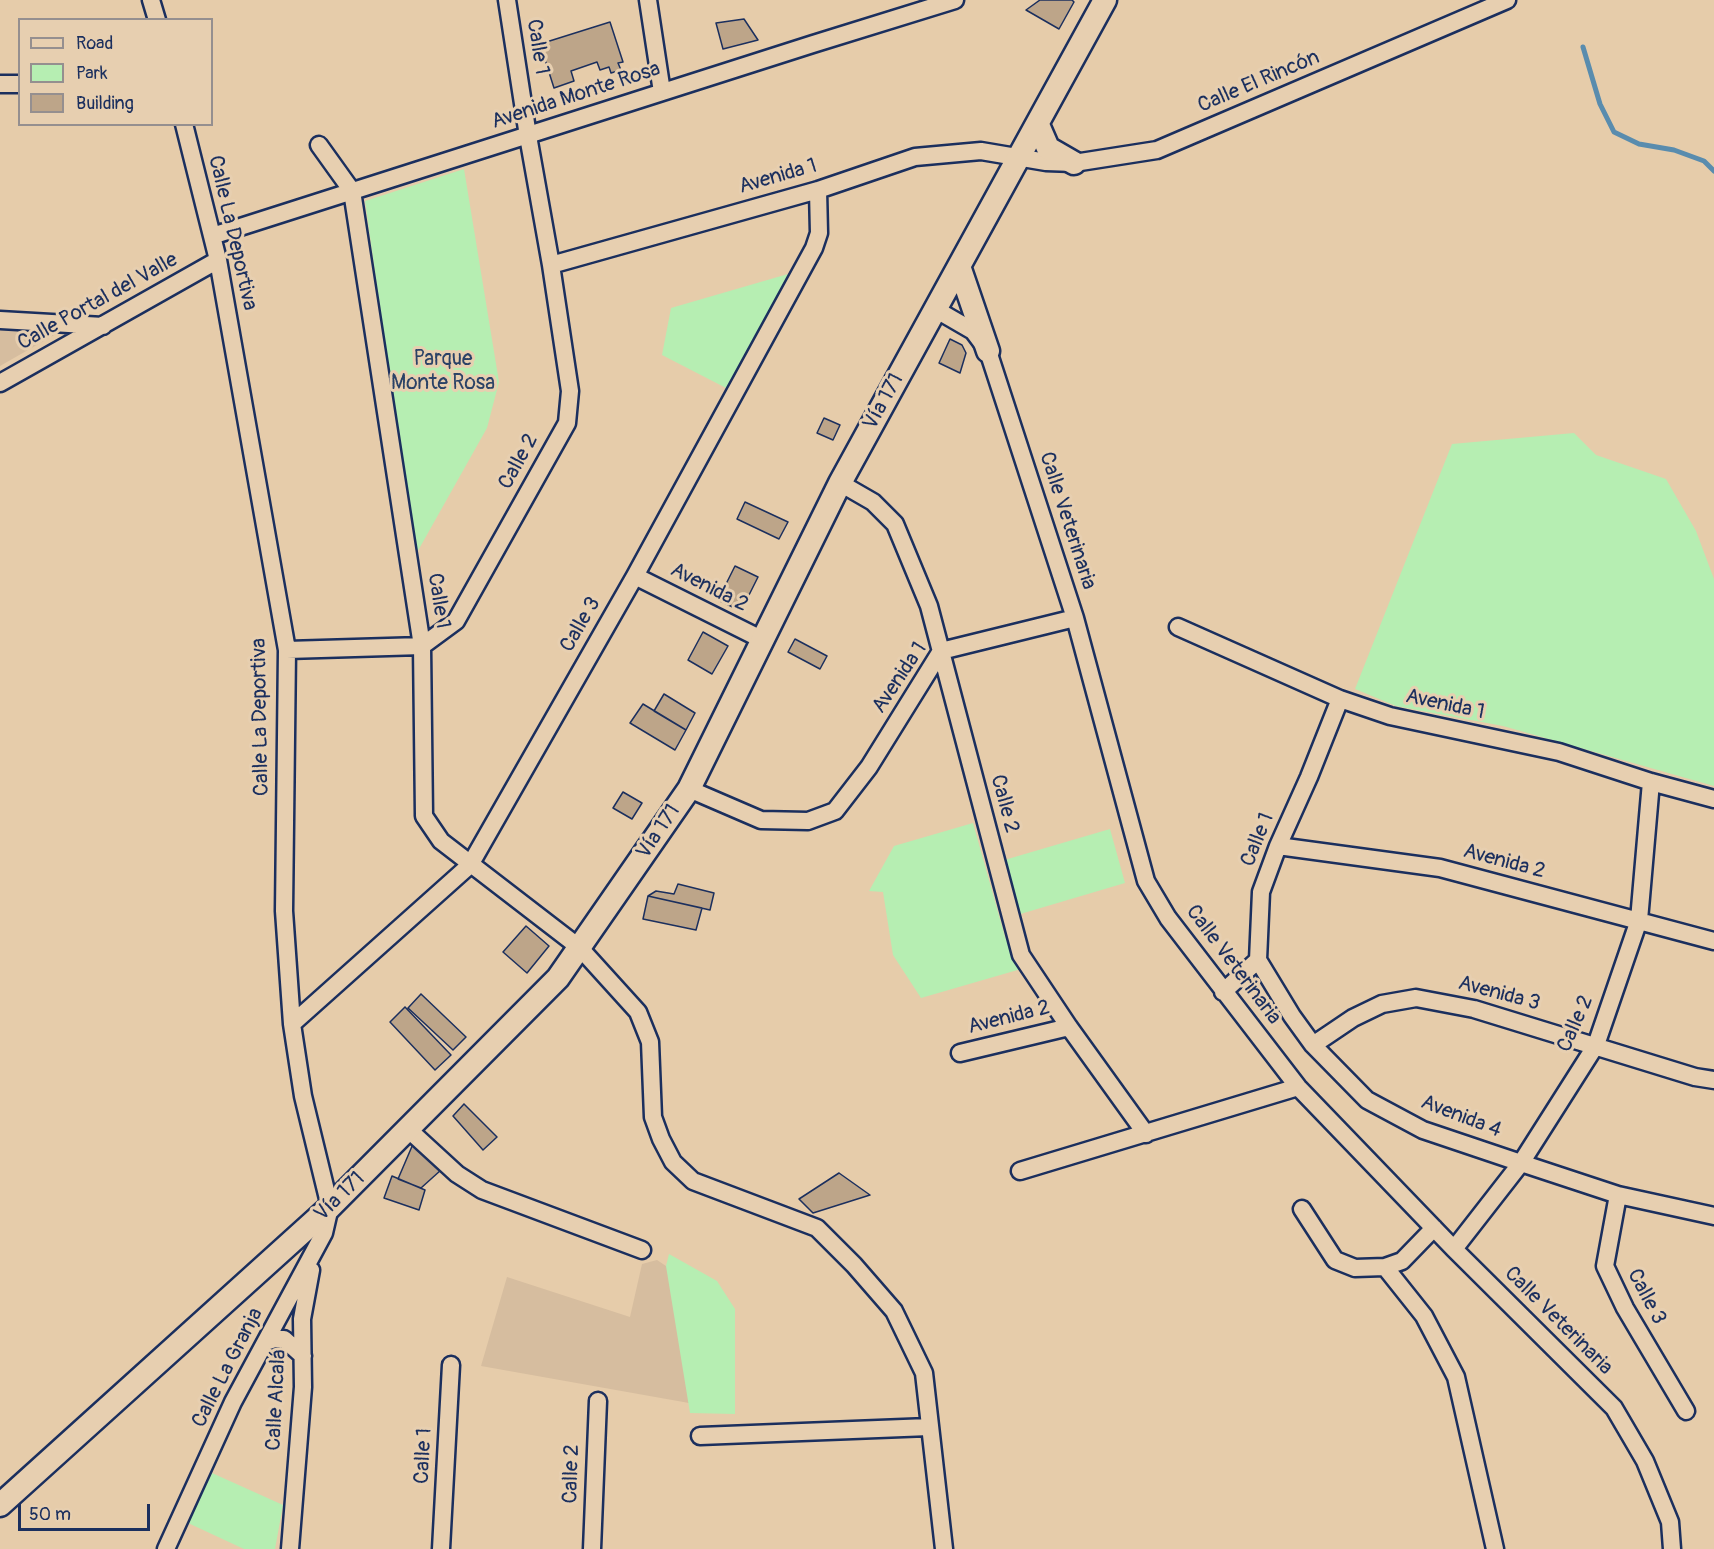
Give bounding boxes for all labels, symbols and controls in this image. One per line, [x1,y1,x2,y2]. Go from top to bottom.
street label: Calle 1 [520,17,554,77]
legend [18,18,213,126]
text: Road [76,32,113,55]
street label: Calle El Rincón [1194,45,1324,119]
street label: Avenida Monte Rosa [489,57,663,135]
text: Park [76,62,108,85]
text: Building [76,92,134,115]
street label: Calle La Deportiva [202,153,262,313]
street label: Avenida 1 [736,154,820,200]
street label: Calle Portal del Valle [14,248,182,356]
park label: Parque Monte Rosa [391,347,495,397]
street label: Vía 171 [858,370,910,434]
street label: Calle 2 [494,430,544,494]
street label: Calle Veterinaria [1033,449,1101,593]
street label: Avenida 2 [666,558,752,618]
street label: Calle 1 [421,571,455,631]
street label: Calle 3 [555,593,607,657]
street label: Calle La Deportiva [247,638,275,796]
street label: Avenida 1 [867,638,933,718]
street label: Avenida 1 [1403,684,1487,726]
street label: Calle 2 [984,772,1024,836]
street label: Vía 171 [632,800,686,864]
street label: Calle 1 [1236,809,1280,871]
street label: Avenida 2 [1460,839,1548,885]
street label: Calle Veterinaria [1180,900,1286,1030]
street label: Avenida 3 [1455,971,1543,1017]
street label: Calle 2 [1552,992,1600,1056]
street label: Avenida 2 [965,996,1053,1040]
street label: Avenida 4 [1417,1090,1505,1144]
street label: Vía 171 [310,1167,370,1227]
street label: Calle Veterinaria [1499,1262,1617,1380]
street label: Calle 3 [1621,1265,1671,1329]
street label: Calle La Granja [187,1304,269,1432]
street label: Calle Alcalá [262,1349,292,1451]
street label: Calle 1 [410,1427,438,1485]
street label: Calle 2 [558,1444,586,1504]
scale bar [21,1492,153,1530]
text: 50 m [29,1503,71,1526]

